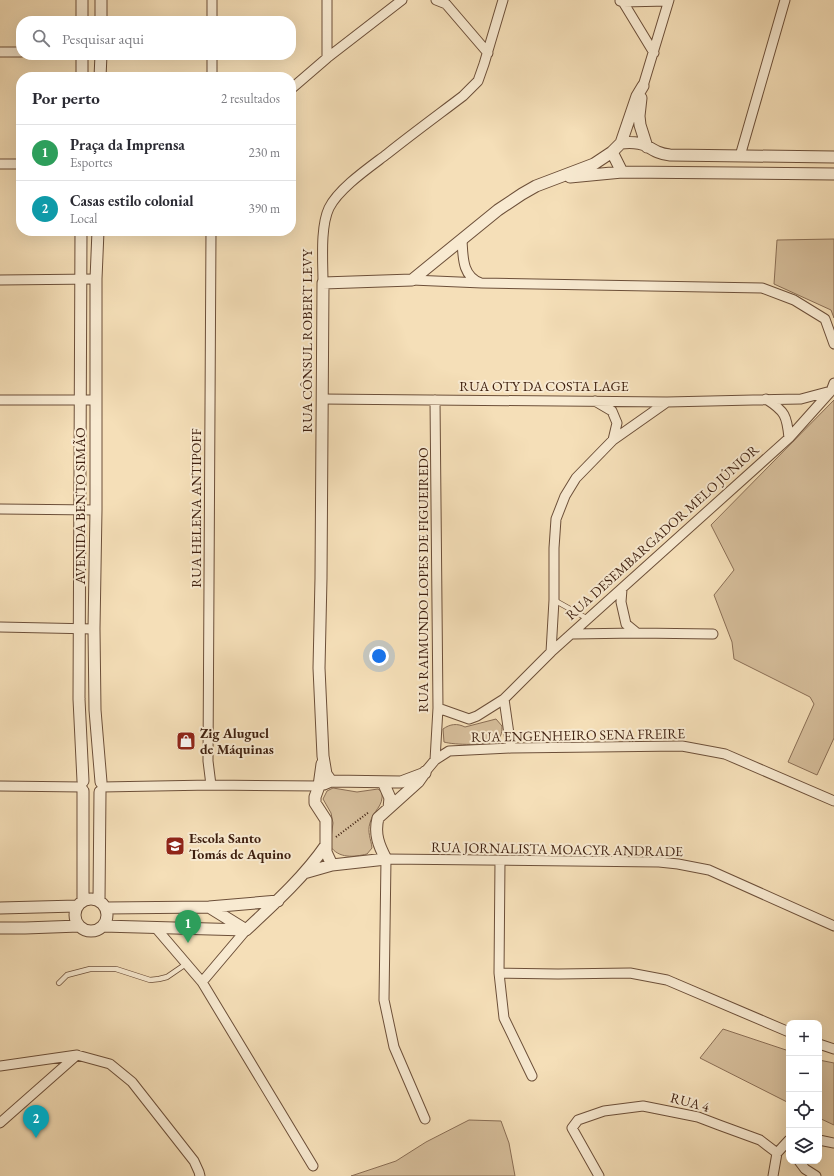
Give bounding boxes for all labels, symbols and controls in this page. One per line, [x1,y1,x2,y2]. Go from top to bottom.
search box [16,16,296,60]
icon: search [30,27,52,49]
text: Pesquisar aqui [62,29,144,48]
text: Por perto [32,87,100,109]
text: 2 resultados [221,90,280,107]
text: Praça da Imprensa [70,135,185,154]
text: 1 [42,144,48,161]
text: 230 m [249,144,280,161]
text: Esportes [70,154,112,171]
text: Casas estilo colonial [70,191,194,210]
text: 2 [42,200,48,217]
text: 390 m [249,200,280,217]
text: Local [70,210,97,227]
street label: RUA CÔNSUL ROBERT LEVY [298,248,316,433]
street label: RUA OTY DA COSTA LAGE [459,377,629,395]
street label: AVENIDA BENTO SIMÃO [71,427,89,586]
street label: RUA HELENA ANTIPOFF [187,428,205,588]
street label: RUA DESEMBARGADOR MELO JÚNIOR [562,440,763,624]
street label: RUA RAIMUNDO LOPES DE FIGUEIREDO [414,447,432,713]
your location [369,646,389,666]
place label: Zig Aluguel de Máquinas [200,724,274,758]
street label: RUA ENGENHEIRO SENA FREIRE [471,724,685,746]
shop icon: Zig Aluguel de Máquinas [175,730,197,752]
place label: Escola Santo Tomás de Aquino [189,829,291,863]
school or university icon: Escola Santo Tomás de Aquino [164,835,186,857]
street label: RUA JORNALISTA MOACYR ANDRADE [431,838,683,860]
pin: 1 [175,910,201,943]
map controls [786,1020,822,1164]
button: + [786,1020,822,1056]
button: − [786,1056,822,1092]
street label: RUA 4 [669,1088,712,1116]
button: locate [786,1092,822,1128]
pin: 2 [23,1105,49,1138]
button: layers [786,1128,822,1164]

